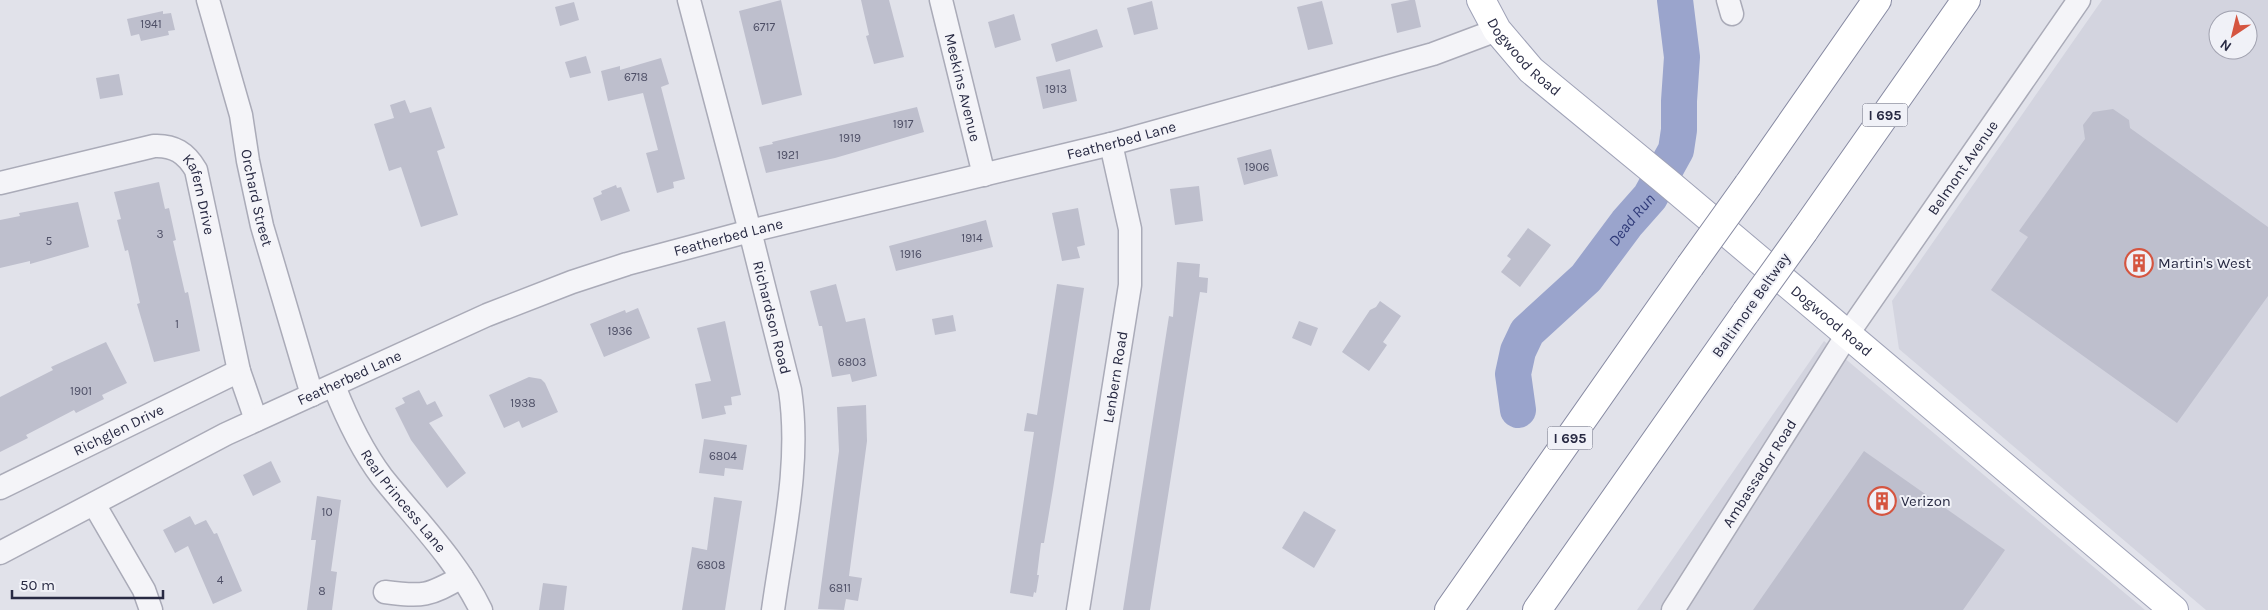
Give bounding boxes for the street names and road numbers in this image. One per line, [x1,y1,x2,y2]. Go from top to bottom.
street label: Dogwood Road [1483,15,1564,100]
street label: Meekins Avenue [940,31,984,143]
road number: I 695 [1862,104,1908,126]
street label: Featherbed Lane [1065,117,1178,163]
street label: Belmont Avenue [1924,117,2002,218]
street label: Orchard Street [237,148,277,249]
street label: Kafern Drive [179,150,219,236]
street label: Featherbed Lane [672,214,785,260]
street label: Baltimore Beltway [1708,249,1794,361]
street label: Richardson Road [749,259,795,376]
street label: Dogwood Road [1787,281,1876,360]
street label: Lenbern Road [1099,330,1132,424]
street label: Featherbed Lane [295,346,404,409]
street label: Richglen Drive [70,400,167,460]
street label: Ambassador Road [1719,416,1801,531]
road number: I 695 [1548,426,1592,449]
street label: Real Princess Lane [357,446,450,556]

